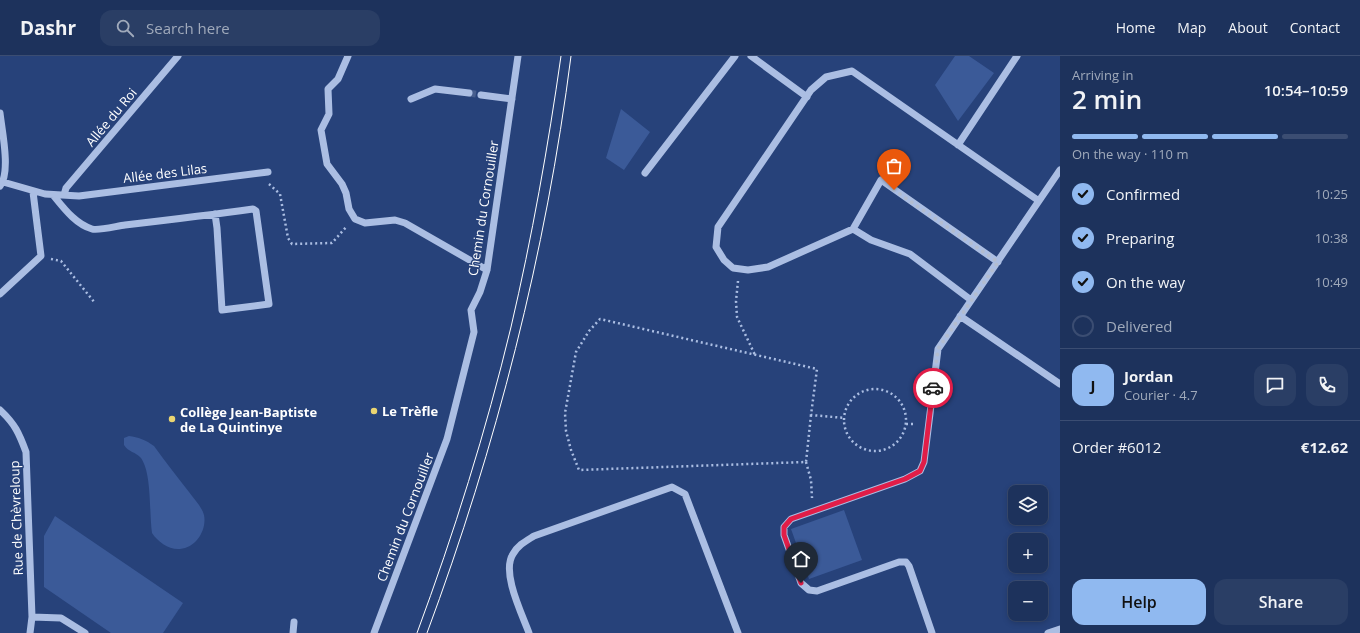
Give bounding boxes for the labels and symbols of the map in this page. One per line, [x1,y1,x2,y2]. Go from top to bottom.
street label: Allée du Roi [81,84,141,150]
street label: Chemin du Cornouiller [463,138,503,277]
pin [877,149,911,190]
street label: Allée des Lilas [122,159,208,187]
courier [913,368,953,408]
place label: Le Trèfle [382,402,439,420]
place label: Collège Jean-Baptiste de La Quintinye [180,403,317,436]
marker: Le Trèfle [369,406,379,416]
marker: Collège Jean-Baptiste de La Quintinye [167,414,177,424]
street label: Chemin du Cornouiller [372,449,438,584]
street label: Rue de Chèvreloup [5,460,27,576]
pin [784,542,818,583]

